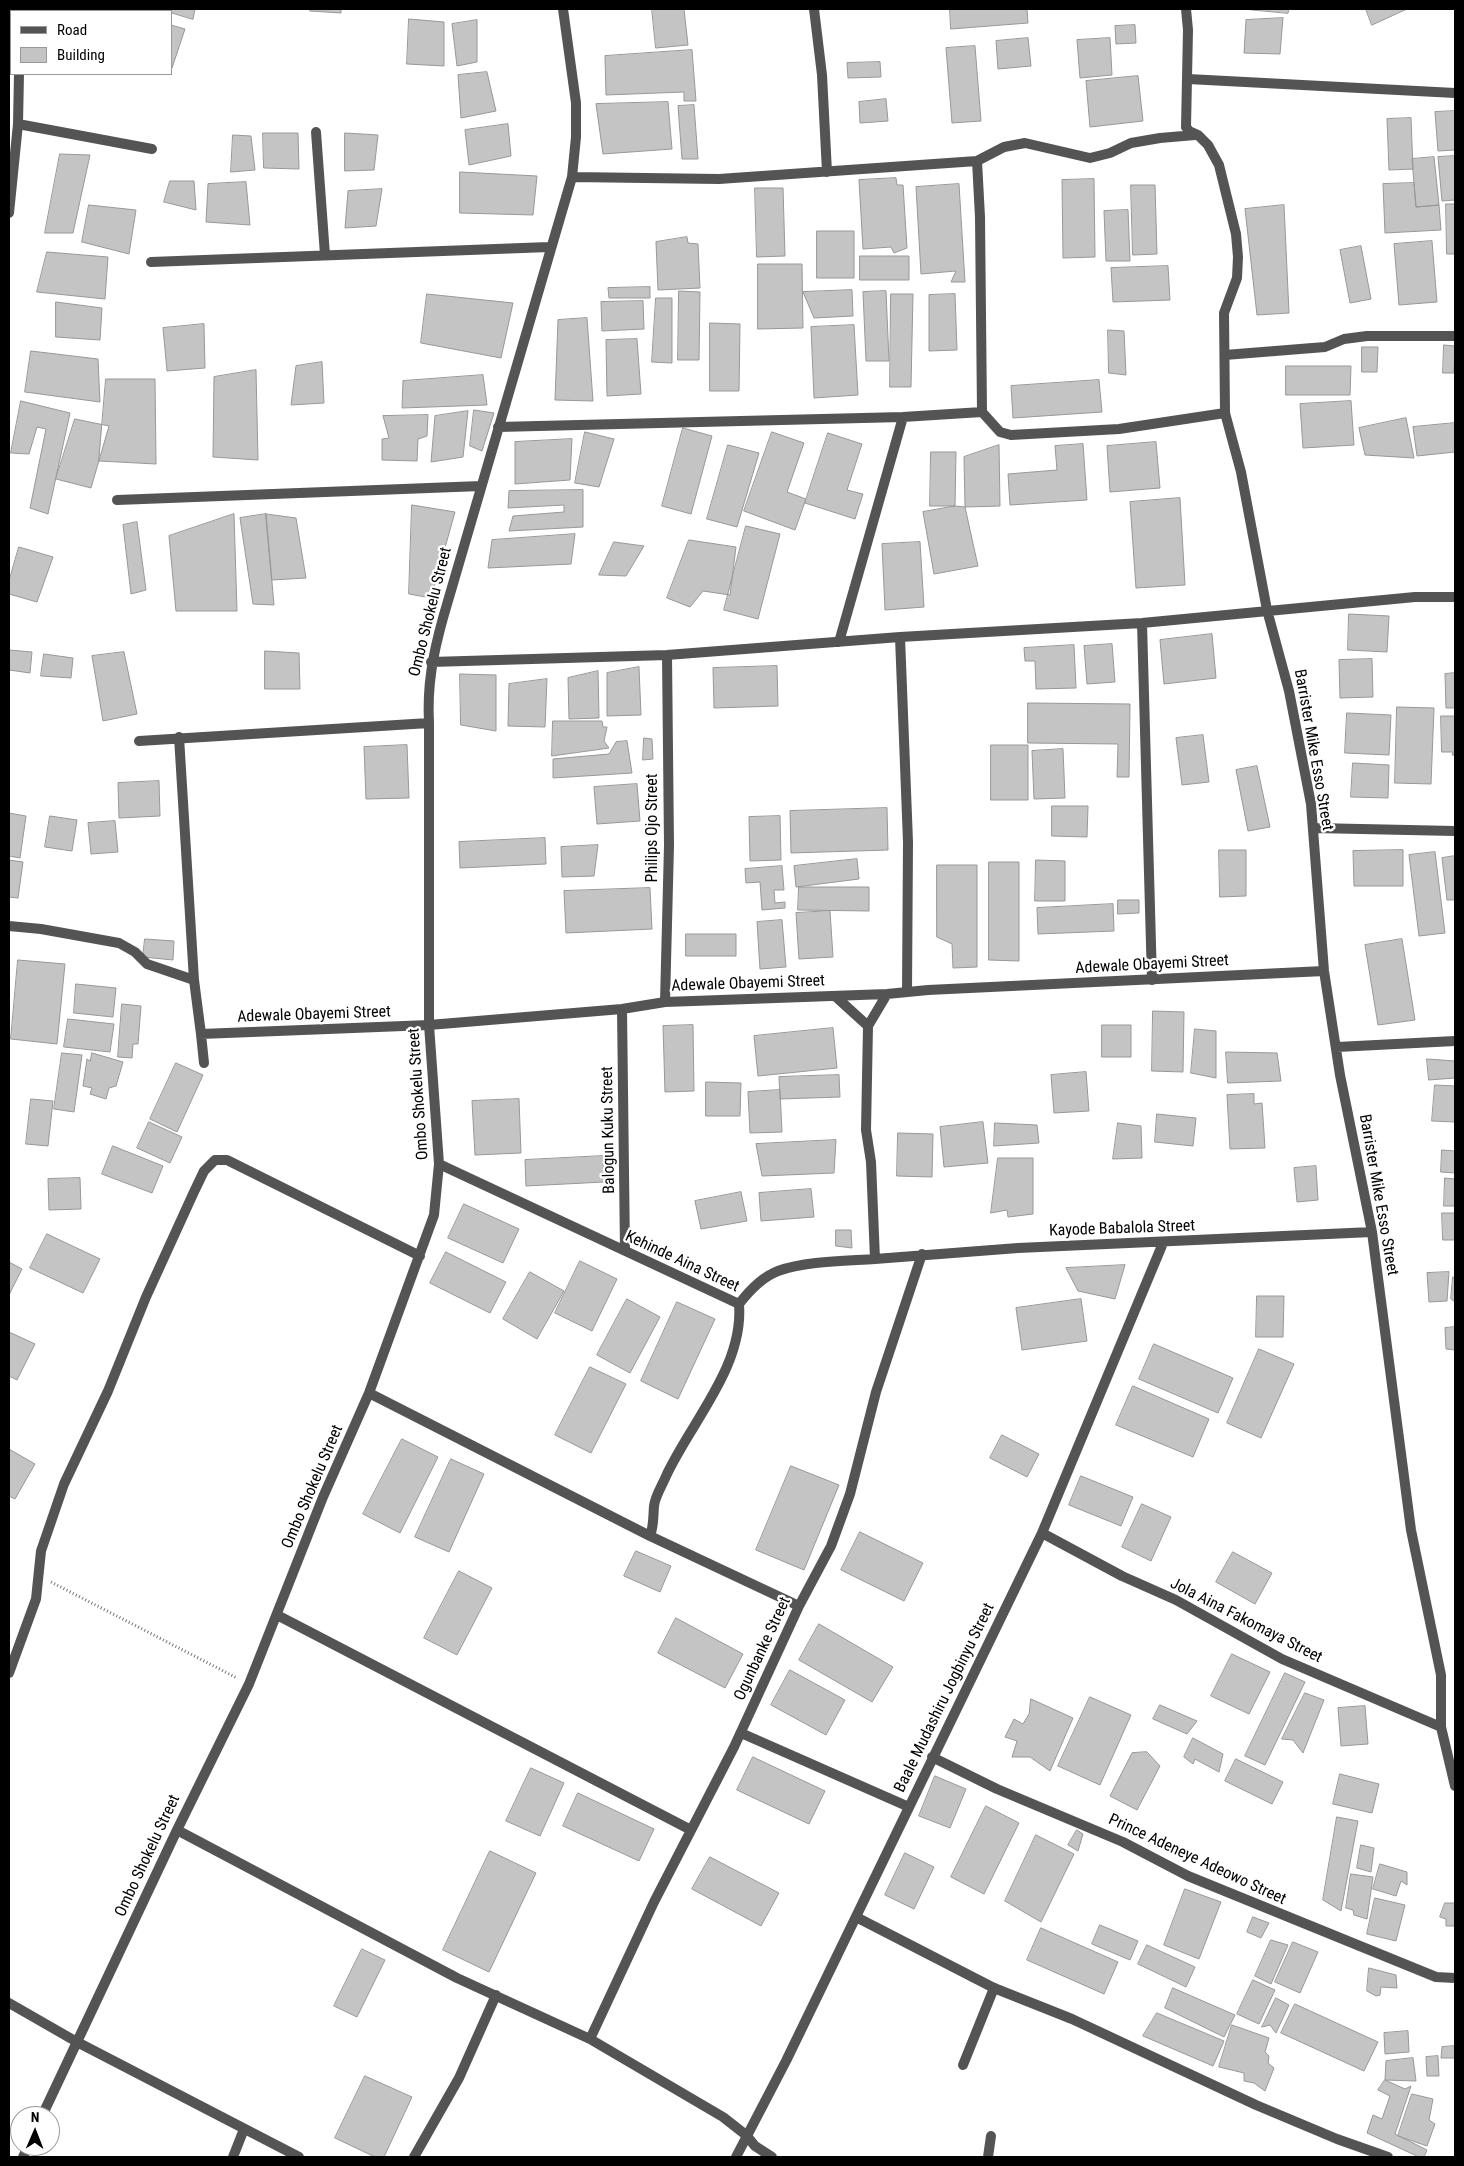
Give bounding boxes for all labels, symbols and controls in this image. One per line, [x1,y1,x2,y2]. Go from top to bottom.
legend [10,10,172,75]
text: Road [57,21,87,39]
text: Building [57,46,105,64]
street label: Ombo Shokelu Street [406,545,456,679]
street label: Barrister Mike Esso Street [1289,668,1337,832]
street label: Philips Ojo Street [643,774,663,882]
street label: Adewale Obayemi Street [1075,951,1229,979]
street label: Adewale Obayemi Street [671,972,825,996]
street label: Adewale Obayemi Street [237,1003,391,1027]
street label: Ombo Shokelu Street [405,1027,433,1161]
street label: Balogun Kuku Street [598,1066,620,1194]
street label: Barrister Mike Esso Street [1354,1113,1402,1277]
street label: Kayode Babalola Street [1049,1217,1195,1241]
street label: Kehinde Aina Street [622,1227,742,1297]
street label: Ombo Shokelu Street [278,1422,348,1552]
street label: Jola Aina Fakomaya Street [1167,1574,1325,1668]
street label: Ogunbanke Street [731,1594,795,1704]
street label: Baale Mudashiru Jogbinyu Street [891,1600,999,1796]
street label: Ombo Shokelu Street [111,1792,185,1920]
street label: Prince Adeneye Adeowo Street [1105,1810,1289,1910]
north arrow [10,2106,60,2156]
text: N [31,2109,40,2125]

